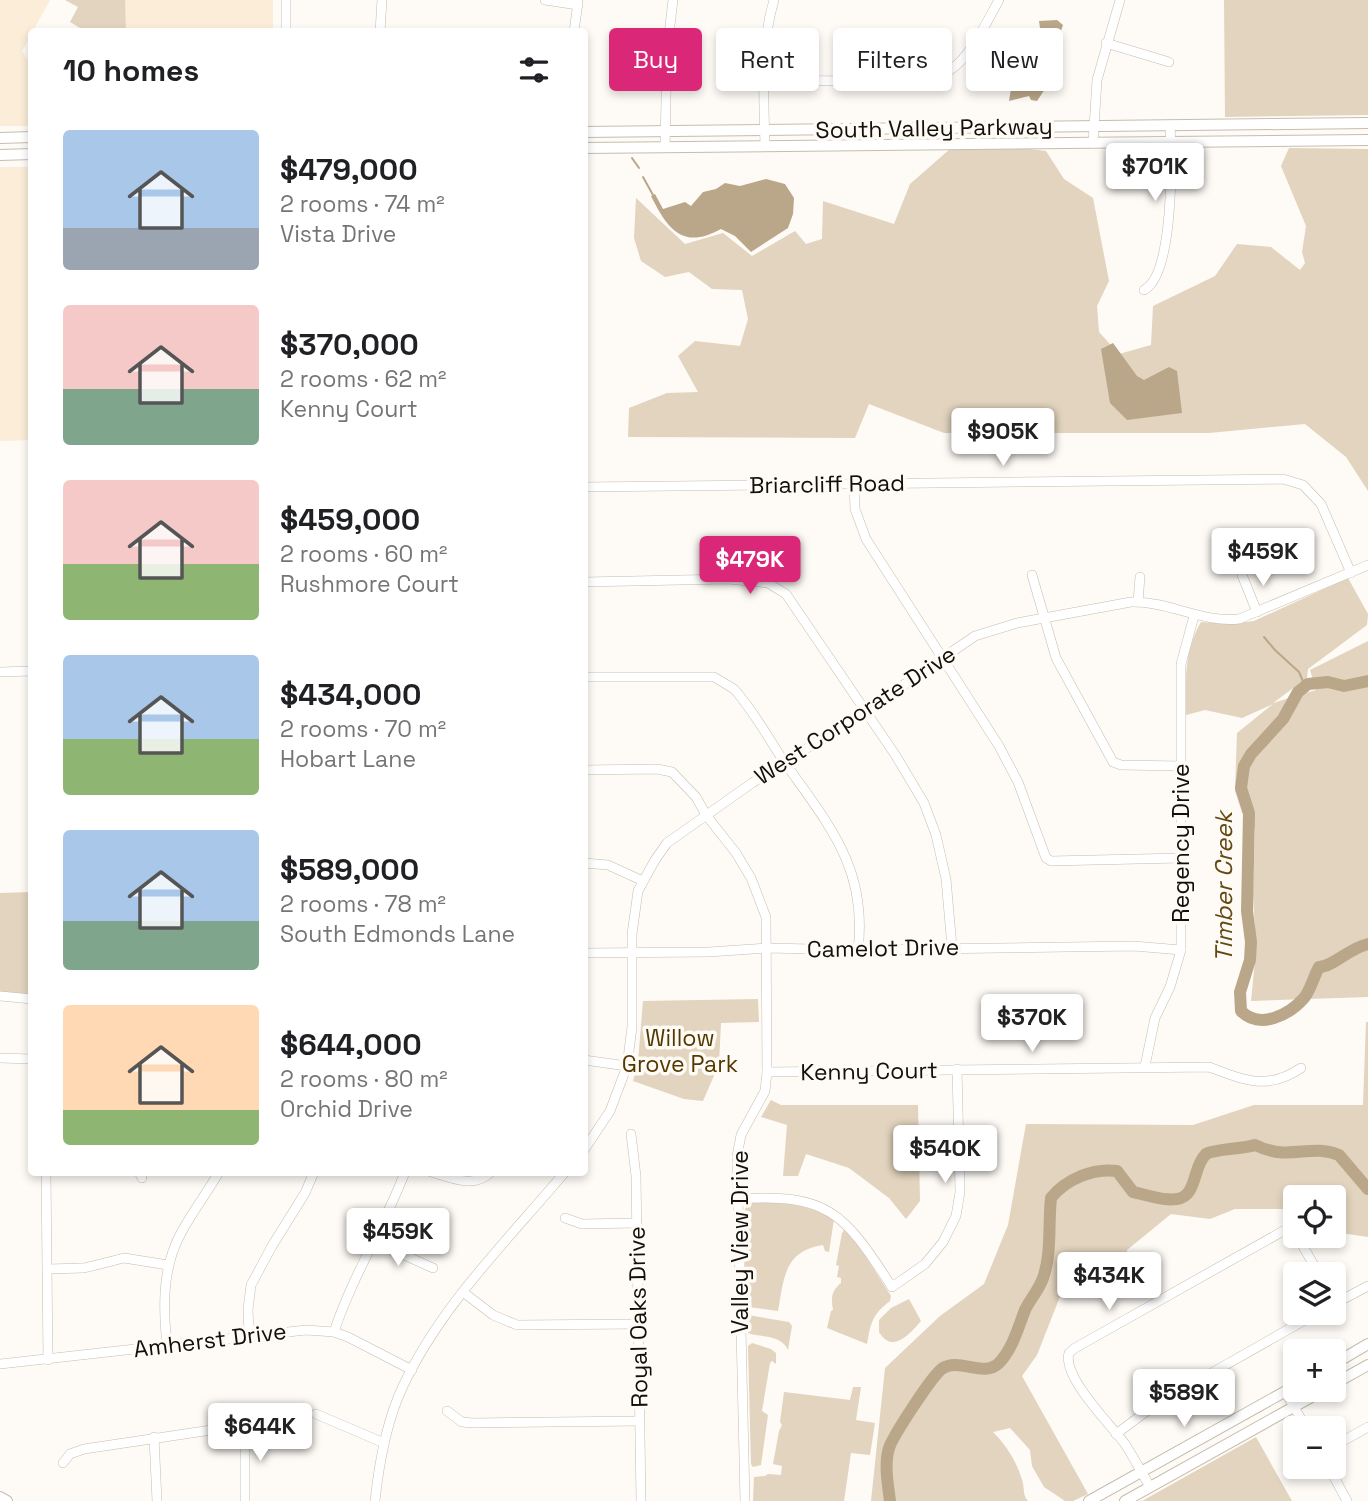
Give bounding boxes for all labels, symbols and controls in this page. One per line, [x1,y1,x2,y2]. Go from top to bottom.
chip: Buy [609,28,702,91]
chip: Rent [716,28,819,91]
chip: Filters [833,28,952,91]
chip: New [966,28,1063,91]
text: 10 homes [63,51,199,90]
icon: filters [515,51,553,89]
street label: South Valley Parkway [815,111,1053,145]
pin: $701K [1106,144,1204,203]
text: $479,000 [280,150,418,189]
text: $701K [1122,151,1188,181]
icon: home [119,158,203,242]
text: 2 rooms · 74 m² [280,189,445,219]
text: Vista Drive [280,219,396,249]
text: $370,000 [280,325,419,364]
icon: home [119,333,203,417]
text: 2 rooms · 62 m² [280,364,446,394]
text: Kenny Court [280,394,418,424]
pin: $905K [954,408,1052,468]
text: $905K [967,416,1039,446]
street label: Briarcliff Road [749,468,905,500]
text: $459,000 [280,500,420,539]
icon: home [119,508,203,592]
pin: $459K [1214,528,1312,588]
pin: $479K [701,536,799,596]
text: $459K [1228,536,1298,566]
text: 2 rooms · 60 m² [280,539,447,569]
text: $479K [716,544,784,574]
text: Rushmore Court [280,569,459,599]
street label: West Corporate Drive [749,639,961,791]
text: $434,000 [280,675,421,714]
icon: home [119,683,203,767]
text: 2 rooms · 70 m² [280,714,446,744]
text: Hobart Lane [280,744,416,774]
street label: Regency Drive [1166,763,1196,923]
water label: Timber Creek [1208,809,1239,962]
text: $589,000 [280,850,419,889]
icon: home [119,858,203,942]
text: 2 rooms · 78 m² [280,889,446,919]
text: South Edmonds Lane [280,919,515,949]
street label: Camelot Drive [807,932,959,964]
pin: $370K [983,995,1081,1054]
text: $370K [997,1002,1067,1032]
park label: Willow Grove Park [622,1023,738,1079]
text: $644,000 [280,1025,422,1064]
icon: home [119,1033,203,1117]
street label: Kenny Court [800,1055,938,1087]
text: 2 rooms · 80 m² [280,1064,448,1094]
text: Orchid Drive [280,1094,413,1124]
pin: $540K [896,1126,994,1185]
text: $540K [909,1133,981,1163]
street label: Valley View Drive [725,1150,755,1334]
map controls [1283,1185,1346,1479]
button: locate [1283,1185,1346,1248]
pin: $459K [349,1208,447,1268]
text: $459K [363,1216,433,1246]
street label: Royal Oaks Drive [621,1226,655,1408]
pin: $434K [1060,1252,1158,1312]
text: $434K [1073,1260,1145,1290]
button: layers [1283,1262,1346,1325]
street label: Amherst Drive [132,1316,288,1364]
button: + [1283,1339,1346,1402]
pin: $589K [1135,1370,1233,1429]
text: $589K [1149,1377,1219,1407]
pin: $644K [211,1404,309,1463]
text: $644K [224,1411,296,1441]
button: − [1283,1416,1346,1479]

